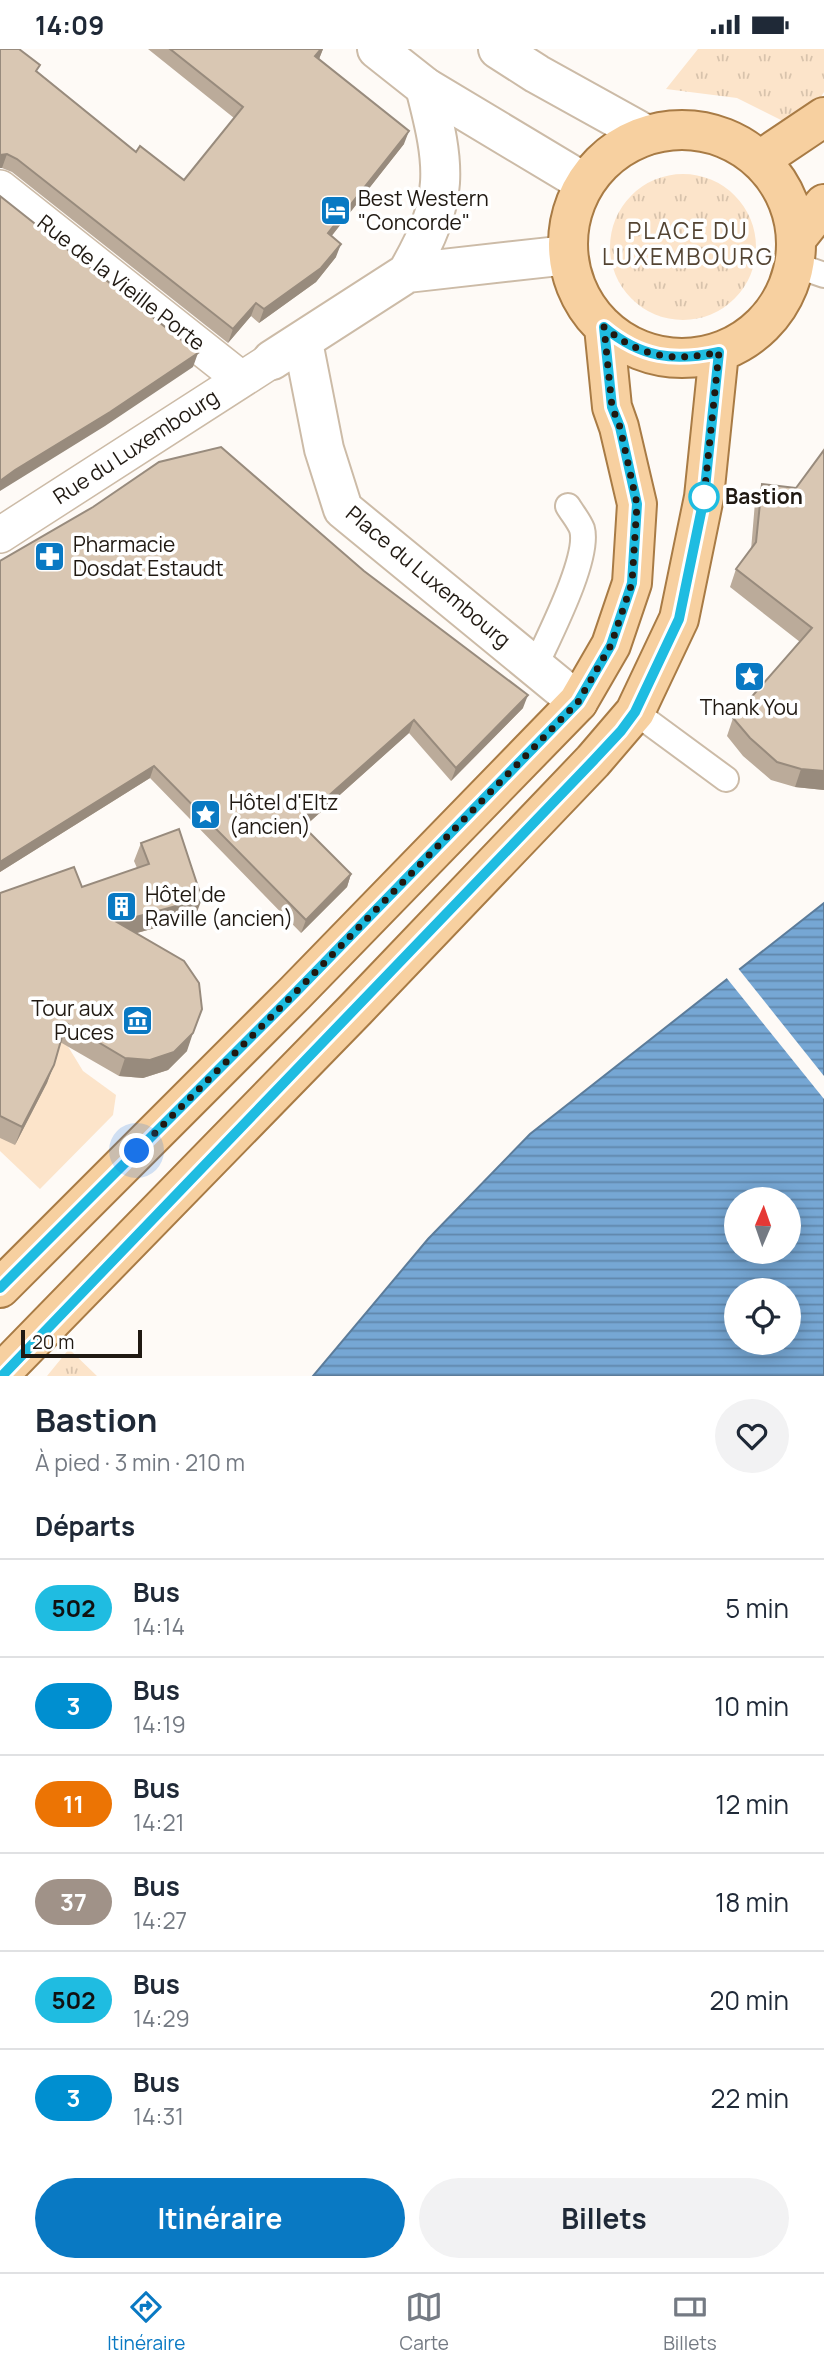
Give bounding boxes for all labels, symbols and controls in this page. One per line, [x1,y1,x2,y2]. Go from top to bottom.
text: 14:09 [35,7,104,43]
place label: Best Western "Concorde" [358,184,489,236]
hotel icon: Best Western "Concorde" [318,194,352,228]
street label: Rue de la Vieille Porte [32,208,211,356]
district label: PLACE DU LUXEMBOURG [602,214,774,272]
street label: Rue du Luxembourg [47,382,224,510]
marker: Bastion [689,482,719,512]
place label: Bastion [725,482,803,510]
street label: Place du Luxembourg [340,499,517,653]
place label: Pharmacie Dosdat Estaudt [73,530,224,582]
pharmacy icon: Pharmacie Dosdat Estaudt [33,540,67,574]
place icon: Thank You [732,659,766,693]
place label: Thank You [700,693,798,721]
place label: Hôtel d'Eltz (ancien) [229,788,339,840]
place icon: Hôtel d'Eltz (ancien) [189,798,223,832]
place label: Hôtel de Raville (ancien) [145,880,293,932]
building icon: Hôtel de Raville (ancien) [105,890,139,924]
place label: Tour aux Puces [31,994,114,1046]
museum icon: Tour aux Puces [120,1004,154,1038]
your location [119,1133,154,1168]
north arrow [724,1187,802,1263]
map controls [724,1187,801,1355]
button: locate [724,1278,801,1355]
scale bar [21,1327,142,1359]
text: 20 m [32,1329,74,1355]
text: Bastion [35,1397,157,1442]
button: heart [715,1399,789,1473]
text: À pied · 3 min · 210 m [35,1446,245,1478]
text: Départs [35,1508,135,1544]
text: Bus [133,1574,180,1610]
text: 5 min [725,1590,789,1626]
text: 502 [51,1591,96,1624]
text: 14:14 [133,1610,185,1642]
text: Bus [133,1672,180,1708]
text: 10 min [714,1688,789,1724]
text: 3 [67,1689,80,1722]
text: 14:19 [133,1708,186,1740]
text: Bus [133,1770,180,1806]
text: 12 min [715,1786,789,1822]
text: 11 [63,1787,84,1820]
text: 14:21 [133,1806,185,1838]
text: Bus [133,1868,180,1904]
text: 18 min [715,1884,789,1920]
text: 37 [60,1885,87,1918]
text: 14:27 [133,1904,187,1936]
text: Bus [133,1966,180,2002]
text: 20 min [710,1982,789,2018]
text: 502 [51,1983,96,2016]
text: 14:29 [133,2002,190,2034]
text: Bus [133,2064,180,2100]
text: 22 min [711,2080,789,2116]
text: 3 [67,2081,80,2114]
text: 14:31 [133,2100,184,2132]
button: Itinéraire [35,2178,405,2258]
button: Billets [419,2178,789,2258]
tab: Itinéraire [107,2288,185,2356]
tab: Carte [400,2288,449,2356]
tab: Billets [663,2288,717,2356]

